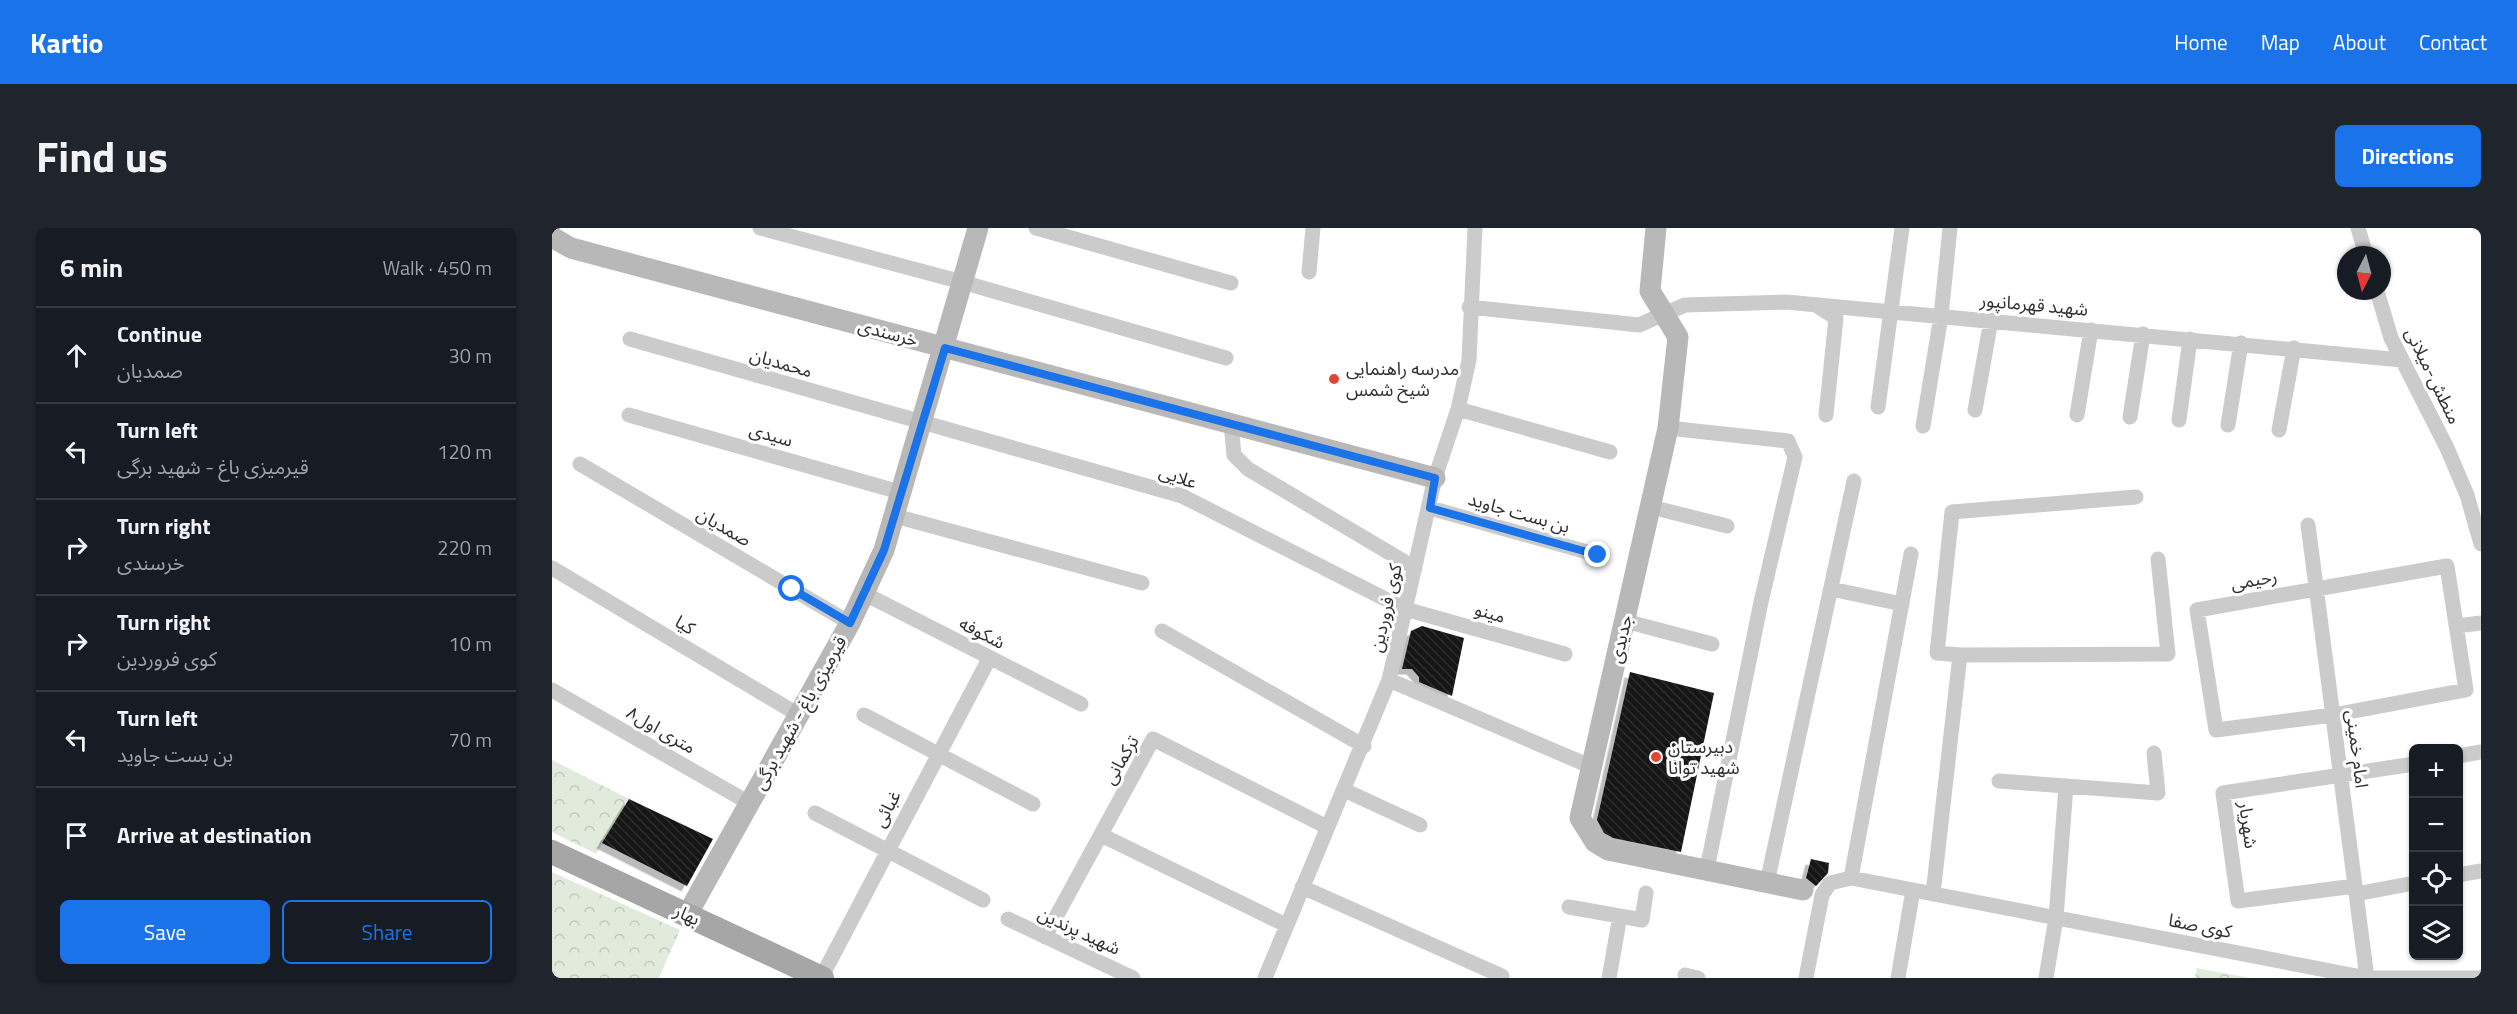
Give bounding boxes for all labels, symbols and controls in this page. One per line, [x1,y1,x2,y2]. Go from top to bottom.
text: Kartio [30,21,104,64]
text: Home [2174,26,2228,58]
text: Map [2261,26,2300,58]
text: About [2333,26,2386,58]
text: Contact [2419,26,2487,58]
text: Find us [36,124,168,188]
button: Directions [2335,125,2481,187]
north arrow [2337,246,2391,300]
text: 6 min [60,248,123,287]
text: Walk · 450 m [383,252,492,283]
street label: شهید قهرمانپور [1978,286,2089,323]
street label: خرسندی [855,312,921,353]
text: Continue [117,317,202,351]
street label: منطش-میلانی [2398,323,2468,429]
icon: ahead [60,339,93,372]
text: 30 m [448,340,492,371]
street label: محمدیان [747,341,816,384]
text: صمدیان [117,355,183,386]
place label: مدرسه راهنمایی شیخ شمس [1346,355,1459,403]
marker: مدرسه راهنمایی شیخ شمس [1327,372,1341,386]
text: Turn left [117,413,198,447]
street label: سیدی [746,415,796,454]
icon: left [60,435,93,468]
text: 120 m [437,436,492,467]
text: قیرمیزی باغ - شهید برگی [117,451,309,482]
street label: علایی [1156,458,1201,496]
street label: بن بست جاوید [1465,485,1573,540]
street label: صمدیان [692,500,757,553]
text: Turn right [117,509,211,543]
icon: right [60,531,93,564]
text: 220 m [437,532,492,563]
route end [1584,541,1610,567]
text: خرسندی [117,547,184,578]
street label: کوی فروردین [1362,560,1409,655]
street label: رحیمی [2228,562,2279,597]
route start [778,575,804,601]
street label: مینو [1472,595,1509,630]
text: Turn right [117,605,211,639]
street label: کیا [670,608,701,641]
street label: شکوفه [954,610,1010,656]
street label: جدیدی [1602,612,1639,666]
icon: right [60,627,93,660]
text: 10 m [448,628,492,659]
street label: قیرمیزی باغ - شهید برگی [746,631,854,795]
text: کوی فروردین [117,643,217,674]
street label: ۸متری اول [622,699,701,760]
text: Turn left [117,701,198,735]
street label: امام خمینی [2338,708,2376,790]
icon: left [60,723,93,756]
text: 70 m [448,724,492,755]
street label: ترکمانی [1096,730,1145,789]
place label: دبیرستان شهید توانا [1668,733,1740,781]
text: بن بست جاوید [117,739,233,770]
map controls [2409,744,2463,960]
button: + [2409,744,2463,798]
marker: دبیرستان شهید توانا [1649,750,1663,764]
street label: غبائی [866,785,908,832]
button: − [2409,798,2463,852]
street label: شهریار [2232,799,2265,850]
text: Arrive at destination [117,818,312,852]
icon: arrive [60,819,93,852]
button: locate [2409,852,2463,906]
street label: بهار [669,896,705,932]
button: Save [60,900,270,964]
button: Share [282,900,492,964]
street label: شهید پرندین [1033,900,1125,961]
street label: کوی صفا [2166,906,2235,945]
button: layers [2409,906,2463,960]

